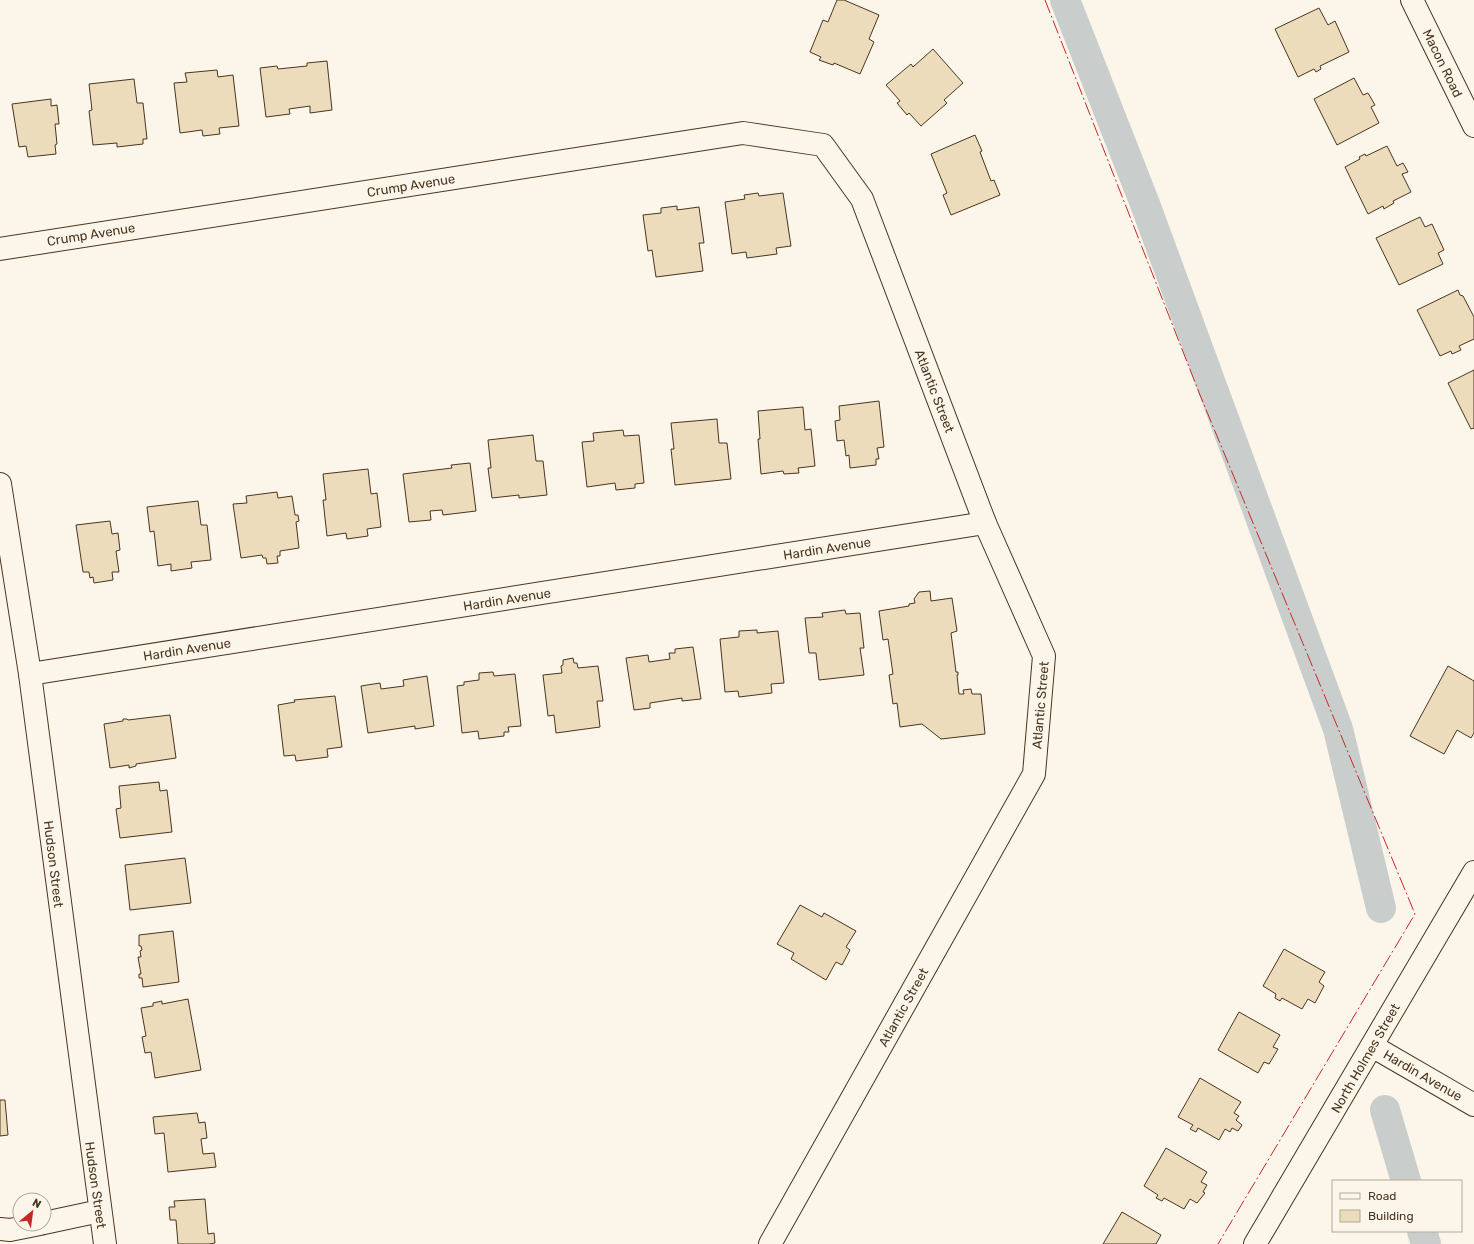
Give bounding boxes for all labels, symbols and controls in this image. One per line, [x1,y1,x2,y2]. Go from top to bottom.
street label: Macon Road [1420,27,1466,100]
street label: Crump Avenue [366,171,456,200]
street label: Crump Avenue [46,220,136,249]
street label: Atlantic Street [912,348,957,435]
street label: Hardin Avenue [782,534,872,563]
street label: Hardin Avenue [462,585,552,614]
street label: Hardin Avenue [142,635,232,664]
street label: Atlantic Street [1029,661,1052,749]
street label: Hudson Street [41,820,66,908]
street label: Atlantic Street [876,965,931,1049]
street label: North Holmes Street [1328,1001,1403,1116]
street label: Hardin Avenue [1381,1047,1465,1104]
street label: Hudson Street [82,1141,109,1229]
legend [1332,1180,1462,1232]
text: Road [1368,1189,1396,1203]
north arrow [12,1192,52,1232]
text: N [30,1196,43,1211]
text: Building [1368,1209,1414,1223]

